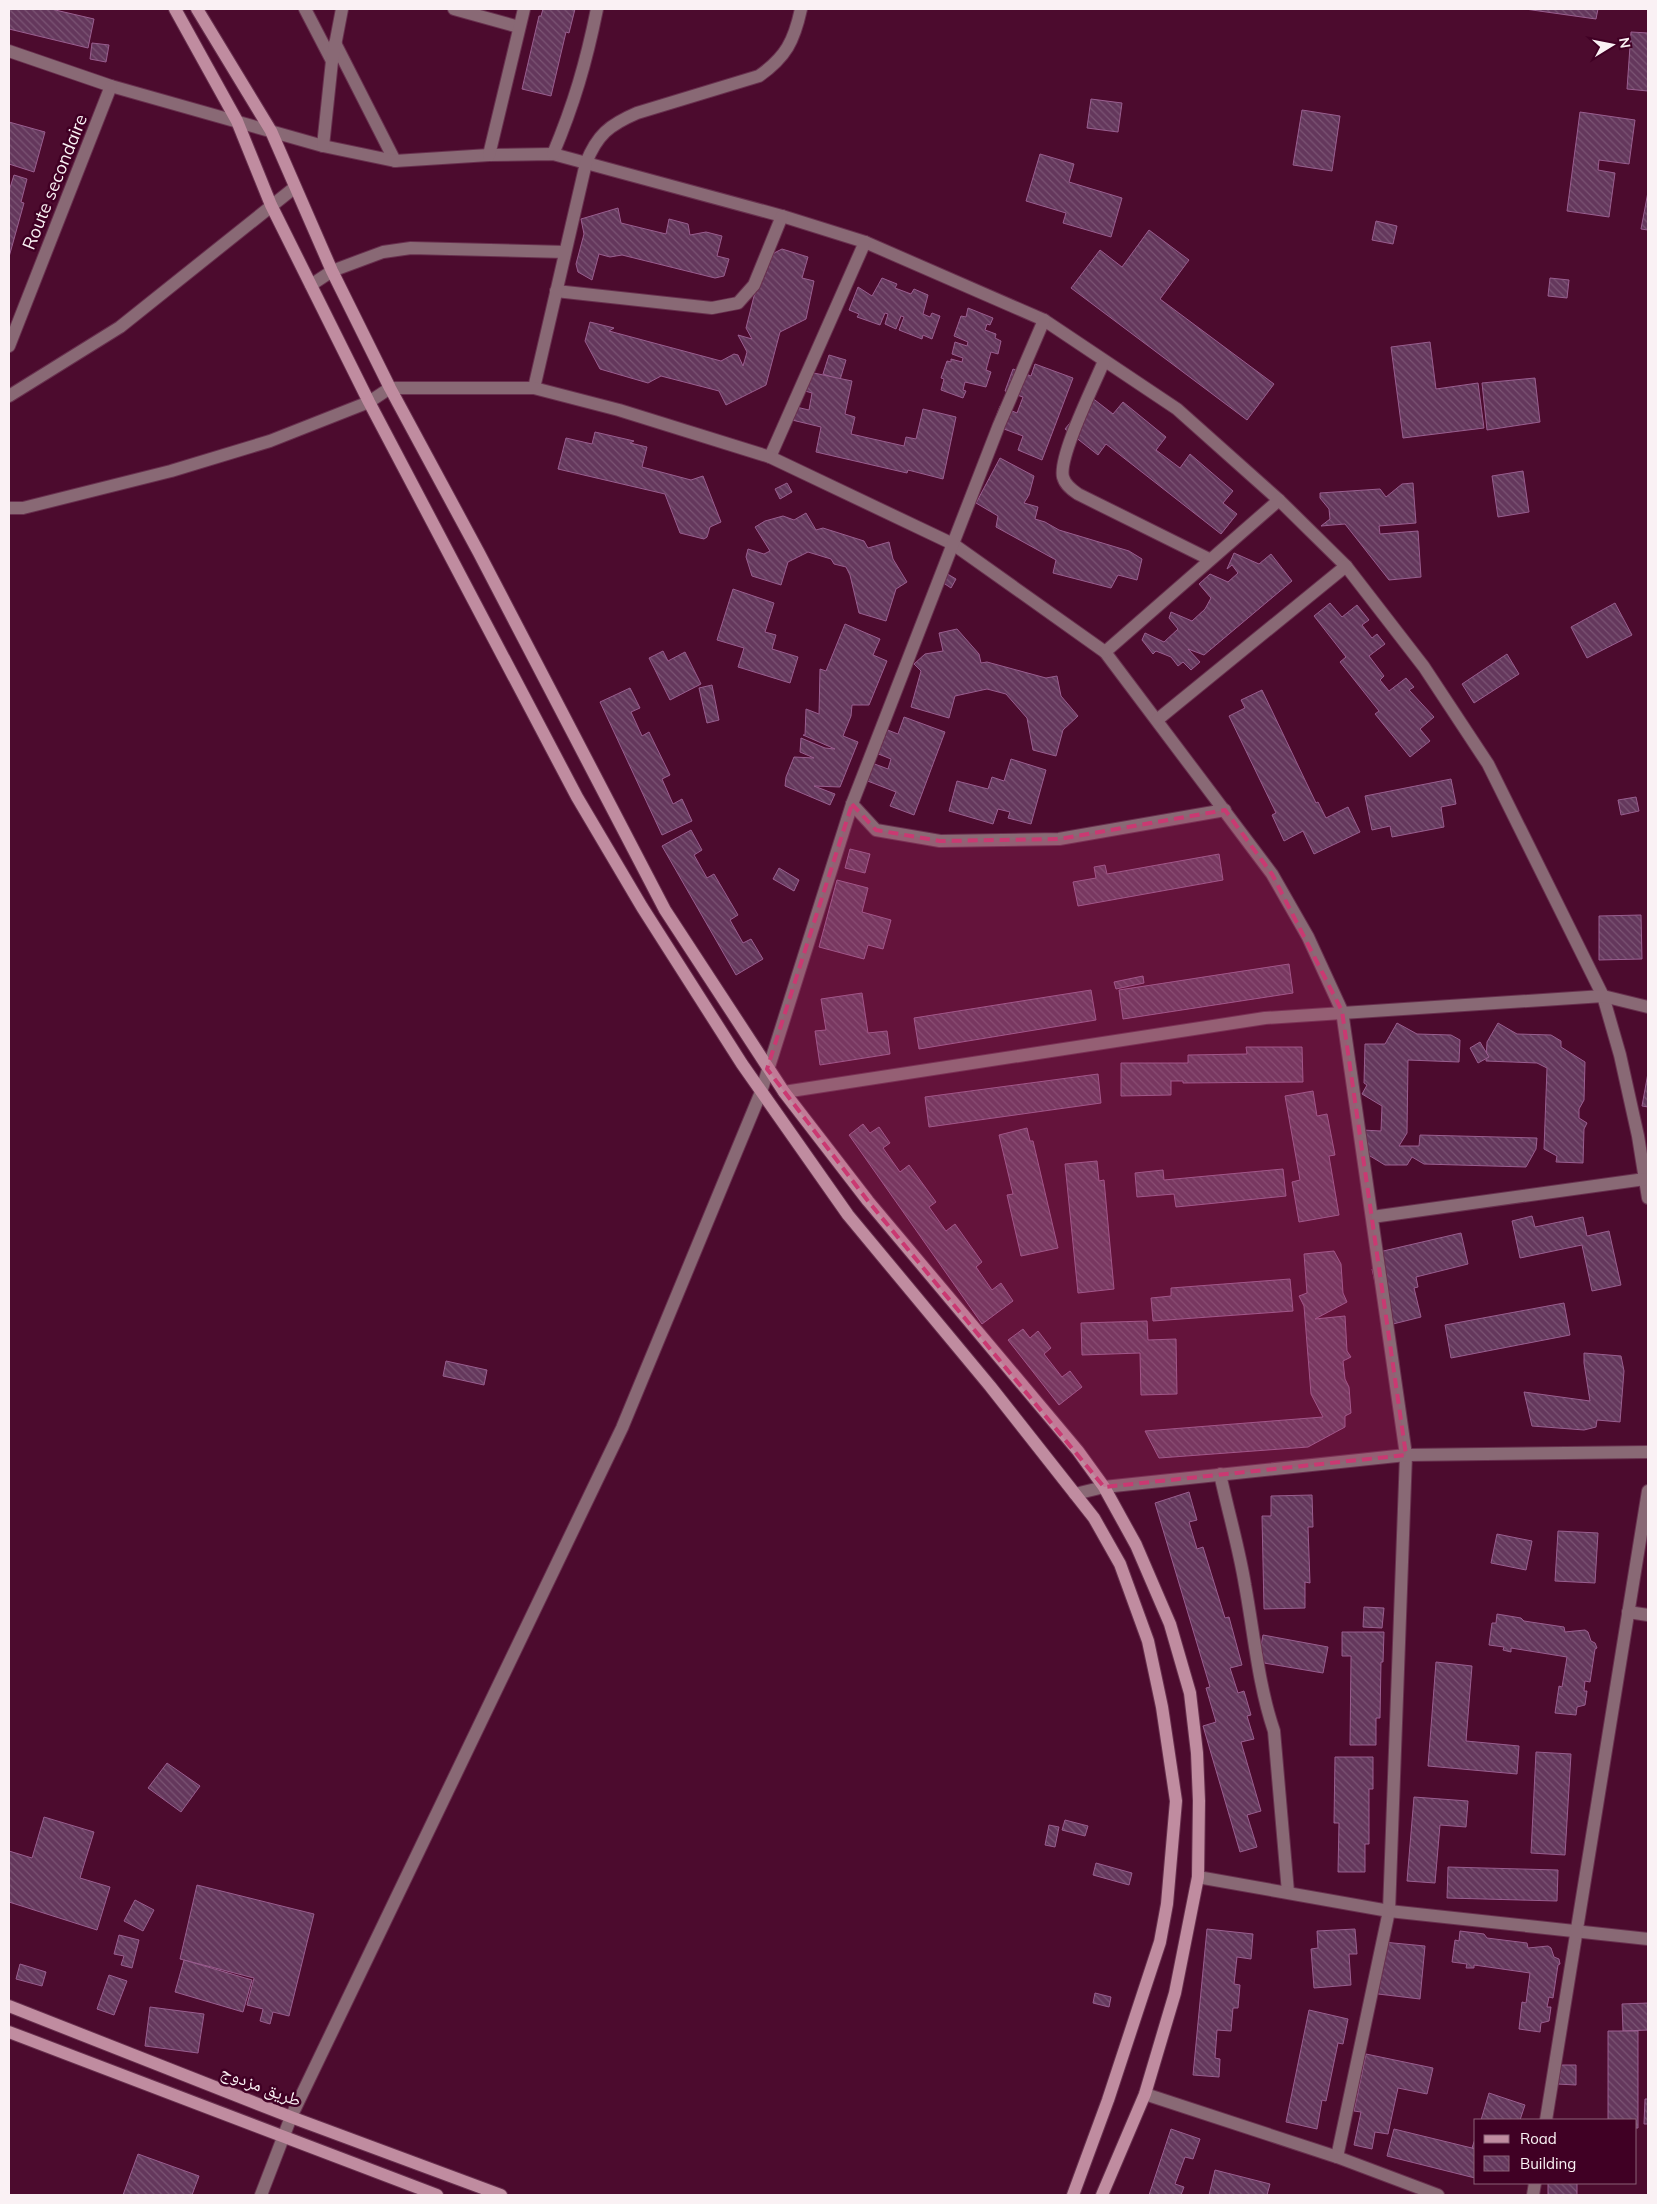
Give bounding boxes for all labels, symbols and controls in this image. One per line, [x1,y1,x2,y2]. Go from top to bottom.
north arrow [1587,20,1637,70]
text: N [1615,36,1635,50]
street label: Route secondaire [17,111,92,253]
street label: طريق مزدوج [217,2060,305,2112]
legend [1474,2119,1637,2184]
text: Road [1520,2129,1557,2148]
text: Building [1520,2154,1576,2173]

